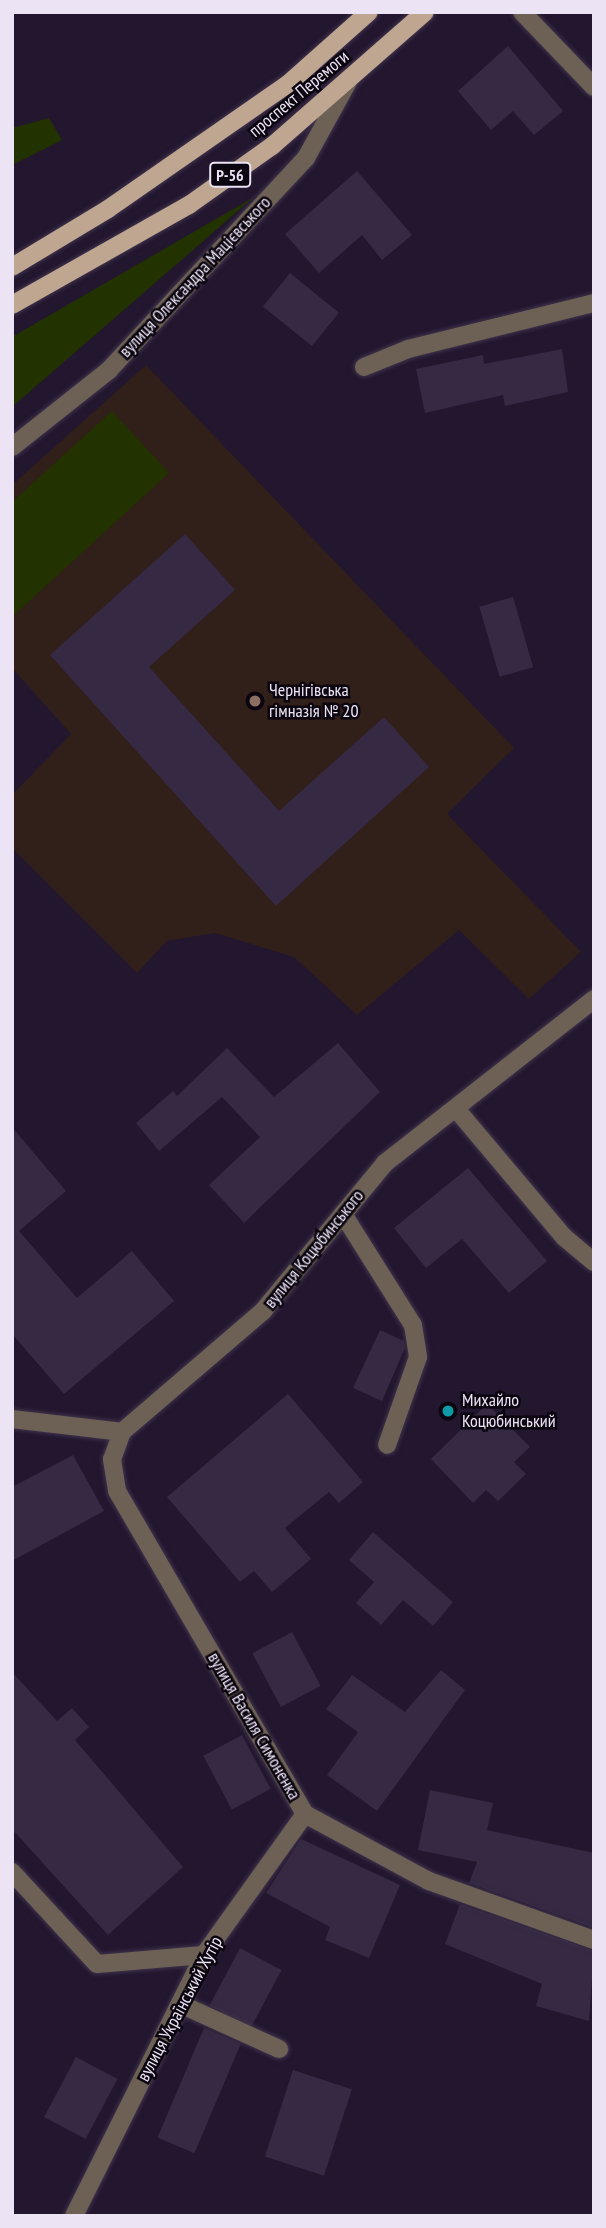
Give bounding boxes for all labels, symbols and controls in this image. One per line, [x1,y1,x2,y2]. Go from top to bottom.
street label: проспект Перемоги [245,46,353,142]
road number: Р-56 [209,162,251,188]
street label: вулиця Олександра Мацієвського [115,192,275,362]
place label: Чернігівська гімназія № 20 [269,680,359,722]
marker: Чернігівська гімназія № 20 [247,693,263,709]
street label: вулиця Коцюбинського [260,1185,368,1313]
place label: Михайло Коцюбинський [462,1390,556,1432]
marker: Михайло Коцюбинський [440,1403,456,1419]
street label: вулиця Василя Симоненка [203,1649,305,1803]
street label: вулиця Український Хутір [133,1933,227,2085]

